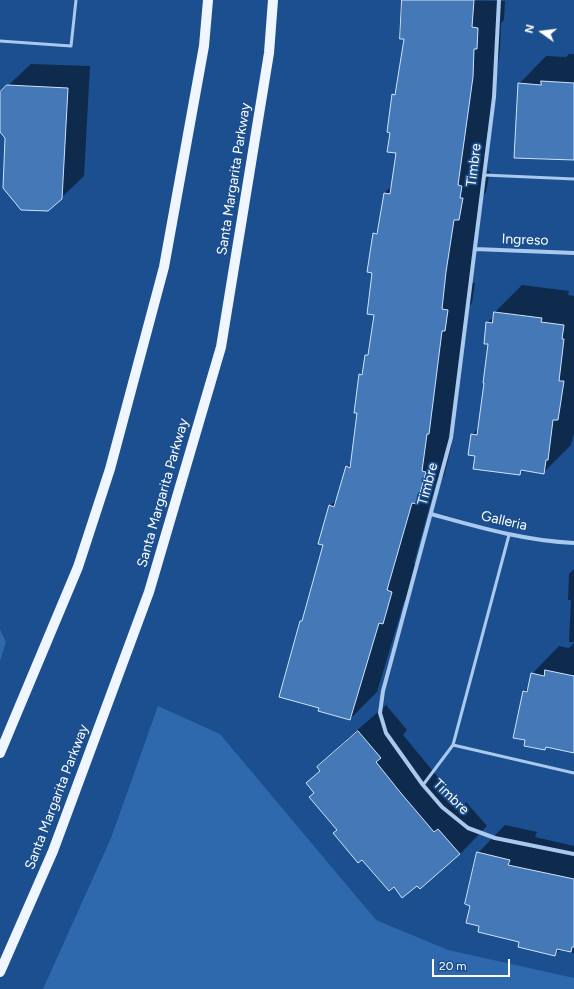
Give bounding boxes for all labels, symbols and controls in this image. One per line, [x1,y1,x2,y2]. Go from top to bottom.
north arrow [522,12,562,52]
text: N [523,23,537,35]
street label: Santa Margarita Parkway [214,102,254,256]
street label: Timbre [463,142,485,188]
street label: Ingreso [501,231,549,249]
street label: Santa Margarita Parkway [134,417,192,569]
street label: Timbre [414,461,442,507]
street label: Galleria [479,508,529,534]
street label: Santa Margarita Parkway [22,722,92,872]
street label: Timbre [430,776,472,818]
scale bar [434,951,512,977]
text: 20 m [439,959,467,973]

